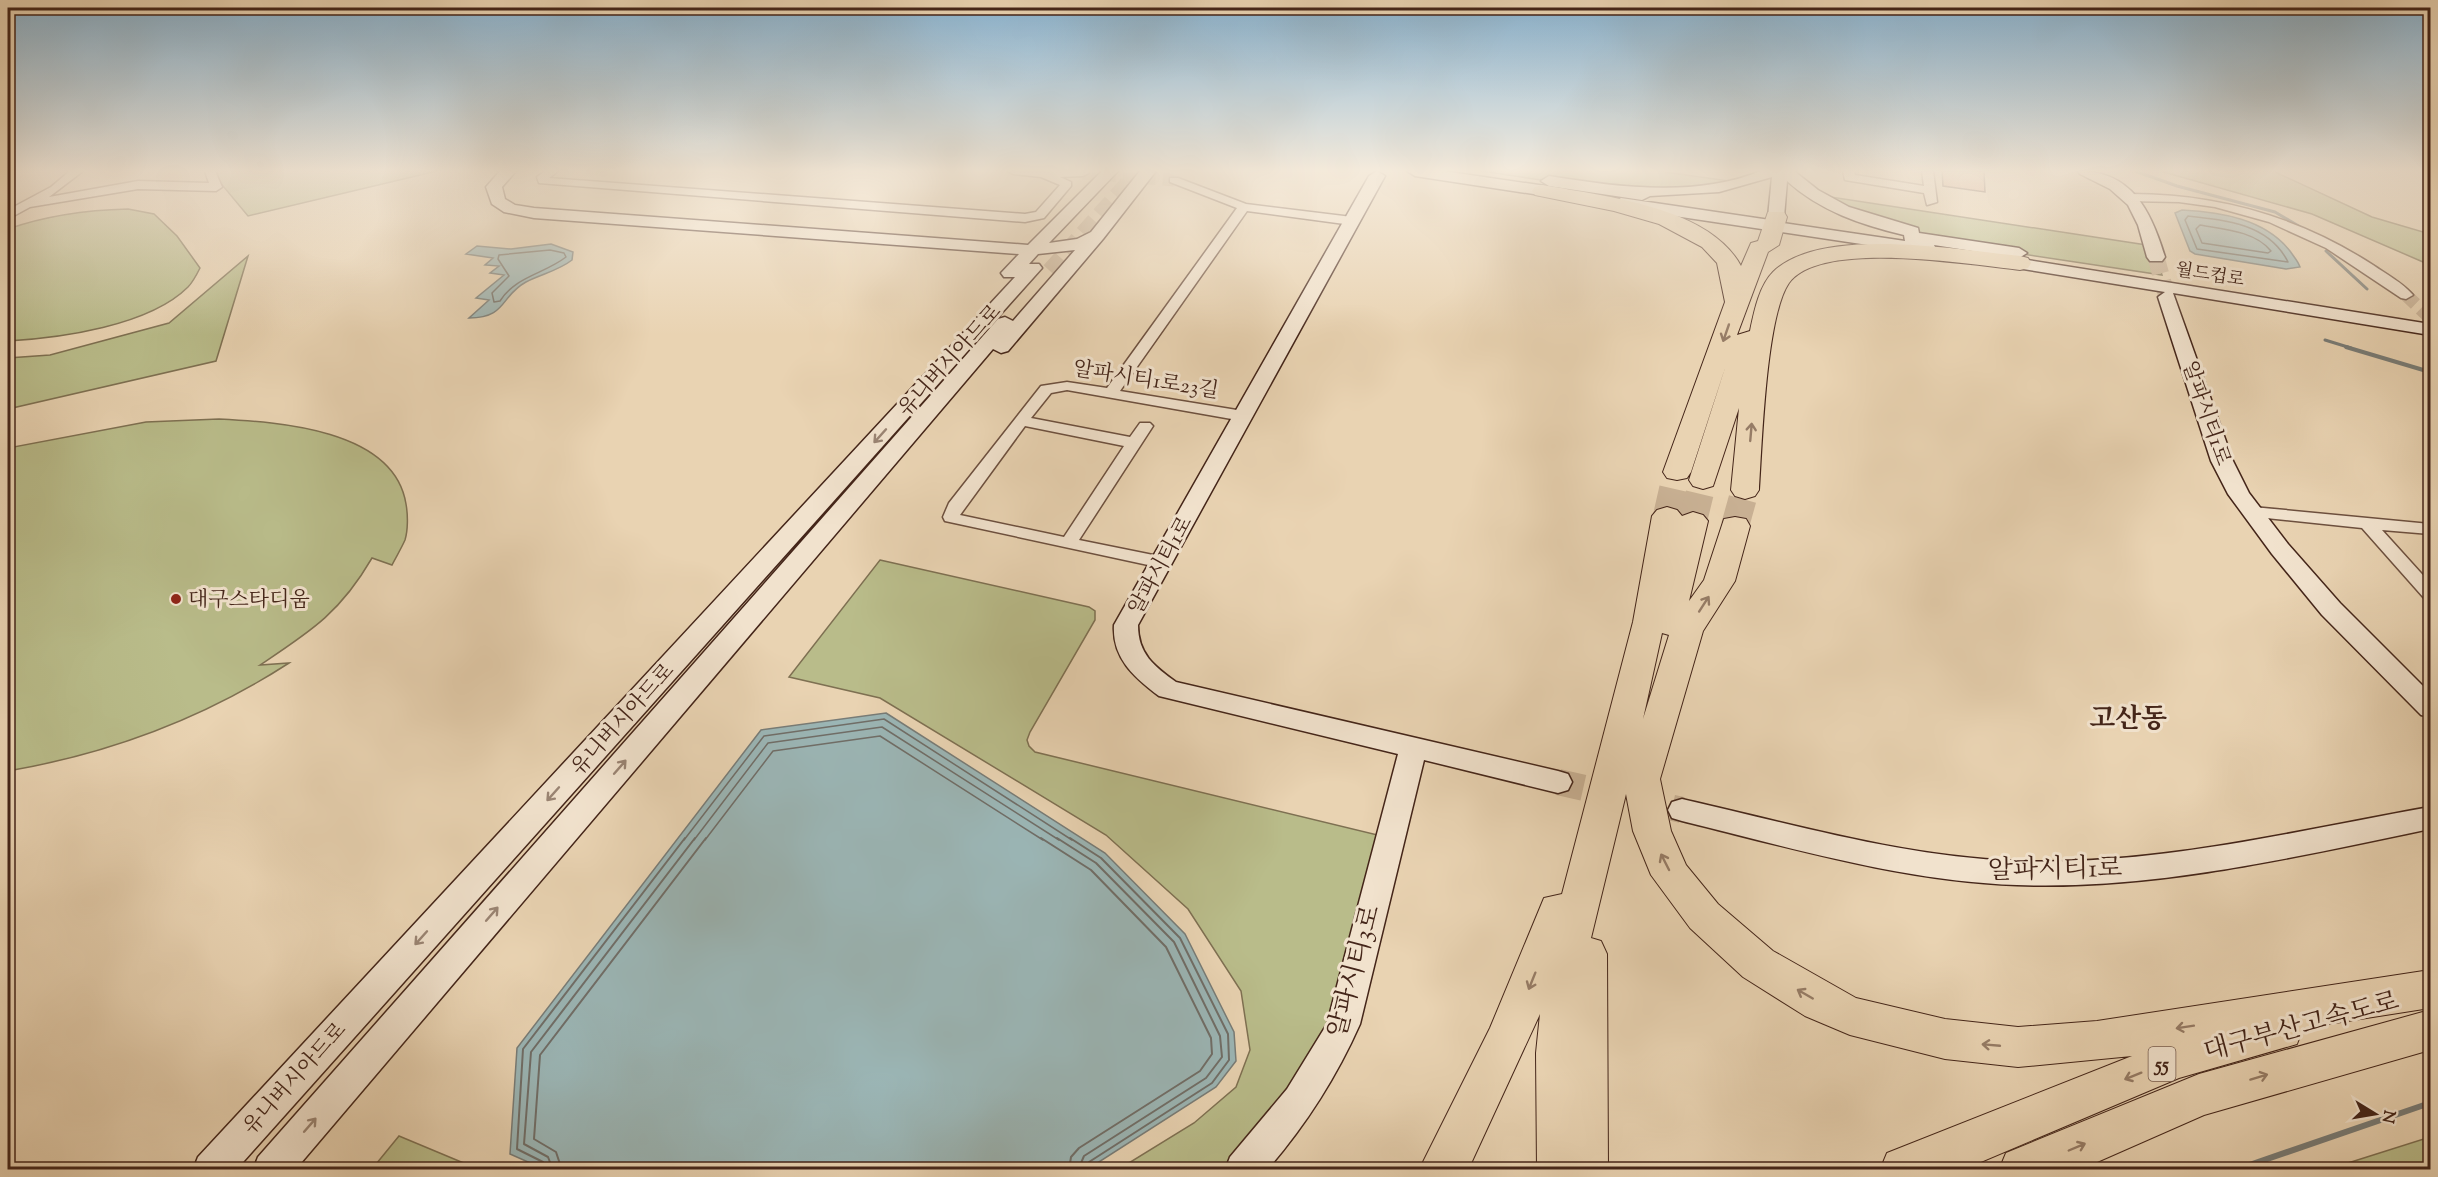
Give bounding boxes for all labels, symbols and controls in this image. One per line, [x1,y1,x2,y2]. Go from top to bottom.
street label: 월드컵로 [2173,258,2246,294]
street label: 유니버시아드로 [892,299,1009,424]
one-way arrow [1720,323,1731,342]
street label: 알파시티1로23길 [1071,355,1221,407]
street label: 알파시티1로 [2173,357,2237,470]
one-way arrow [1746,423,1757,443]
one-way arrow [873,428,887,443]
street label: 알파시티1로 [1122,511,1201,621]
place label: 대구스타디움 [188,586,310,616]
marker: 대구스타디움 [169,592,183,606]
one-way arrow [1698,596,1710,613]
street label: 유니버시아드로 [565,658,682,783]
district label: 고산동 [2089,701,2167,740]
one-way arrow [613,759,626,775]
one-way arrow [546,786,560,801]
street label: 알파시티1로 [1988,851,2123,890]
one-way arrow [1658,853,1670,871]
street label: 알파시티3로 [1320,901,1391,1042]
one-way arrow [485,907,499,922]
one-way arrow [414,931,428,946]
one-way arrow [1526,972,1537,990]
street label: 대구부산고속도로 [2200,984,2403,1071]
one-way arrow [1797,987,1814,999]
street label: 유니버시아드로 [237,1017,354,1142]
one-way arrow [2176,1022,2195,1033]
one-way arrow [1982,1039,2002,1050]
road number: 55 [2148,1047,2176,1081]
one-way arrow [2124,1071,2142,1082]
one-way arrow [2249,1071,2268,1082]
north arrow [2345,1084,2405,1144]
text: N [2375,1108,2400,1125]
one-way arrow [303,1117,316,1133]
one-way arrow [2068,1141,2086,1152]

